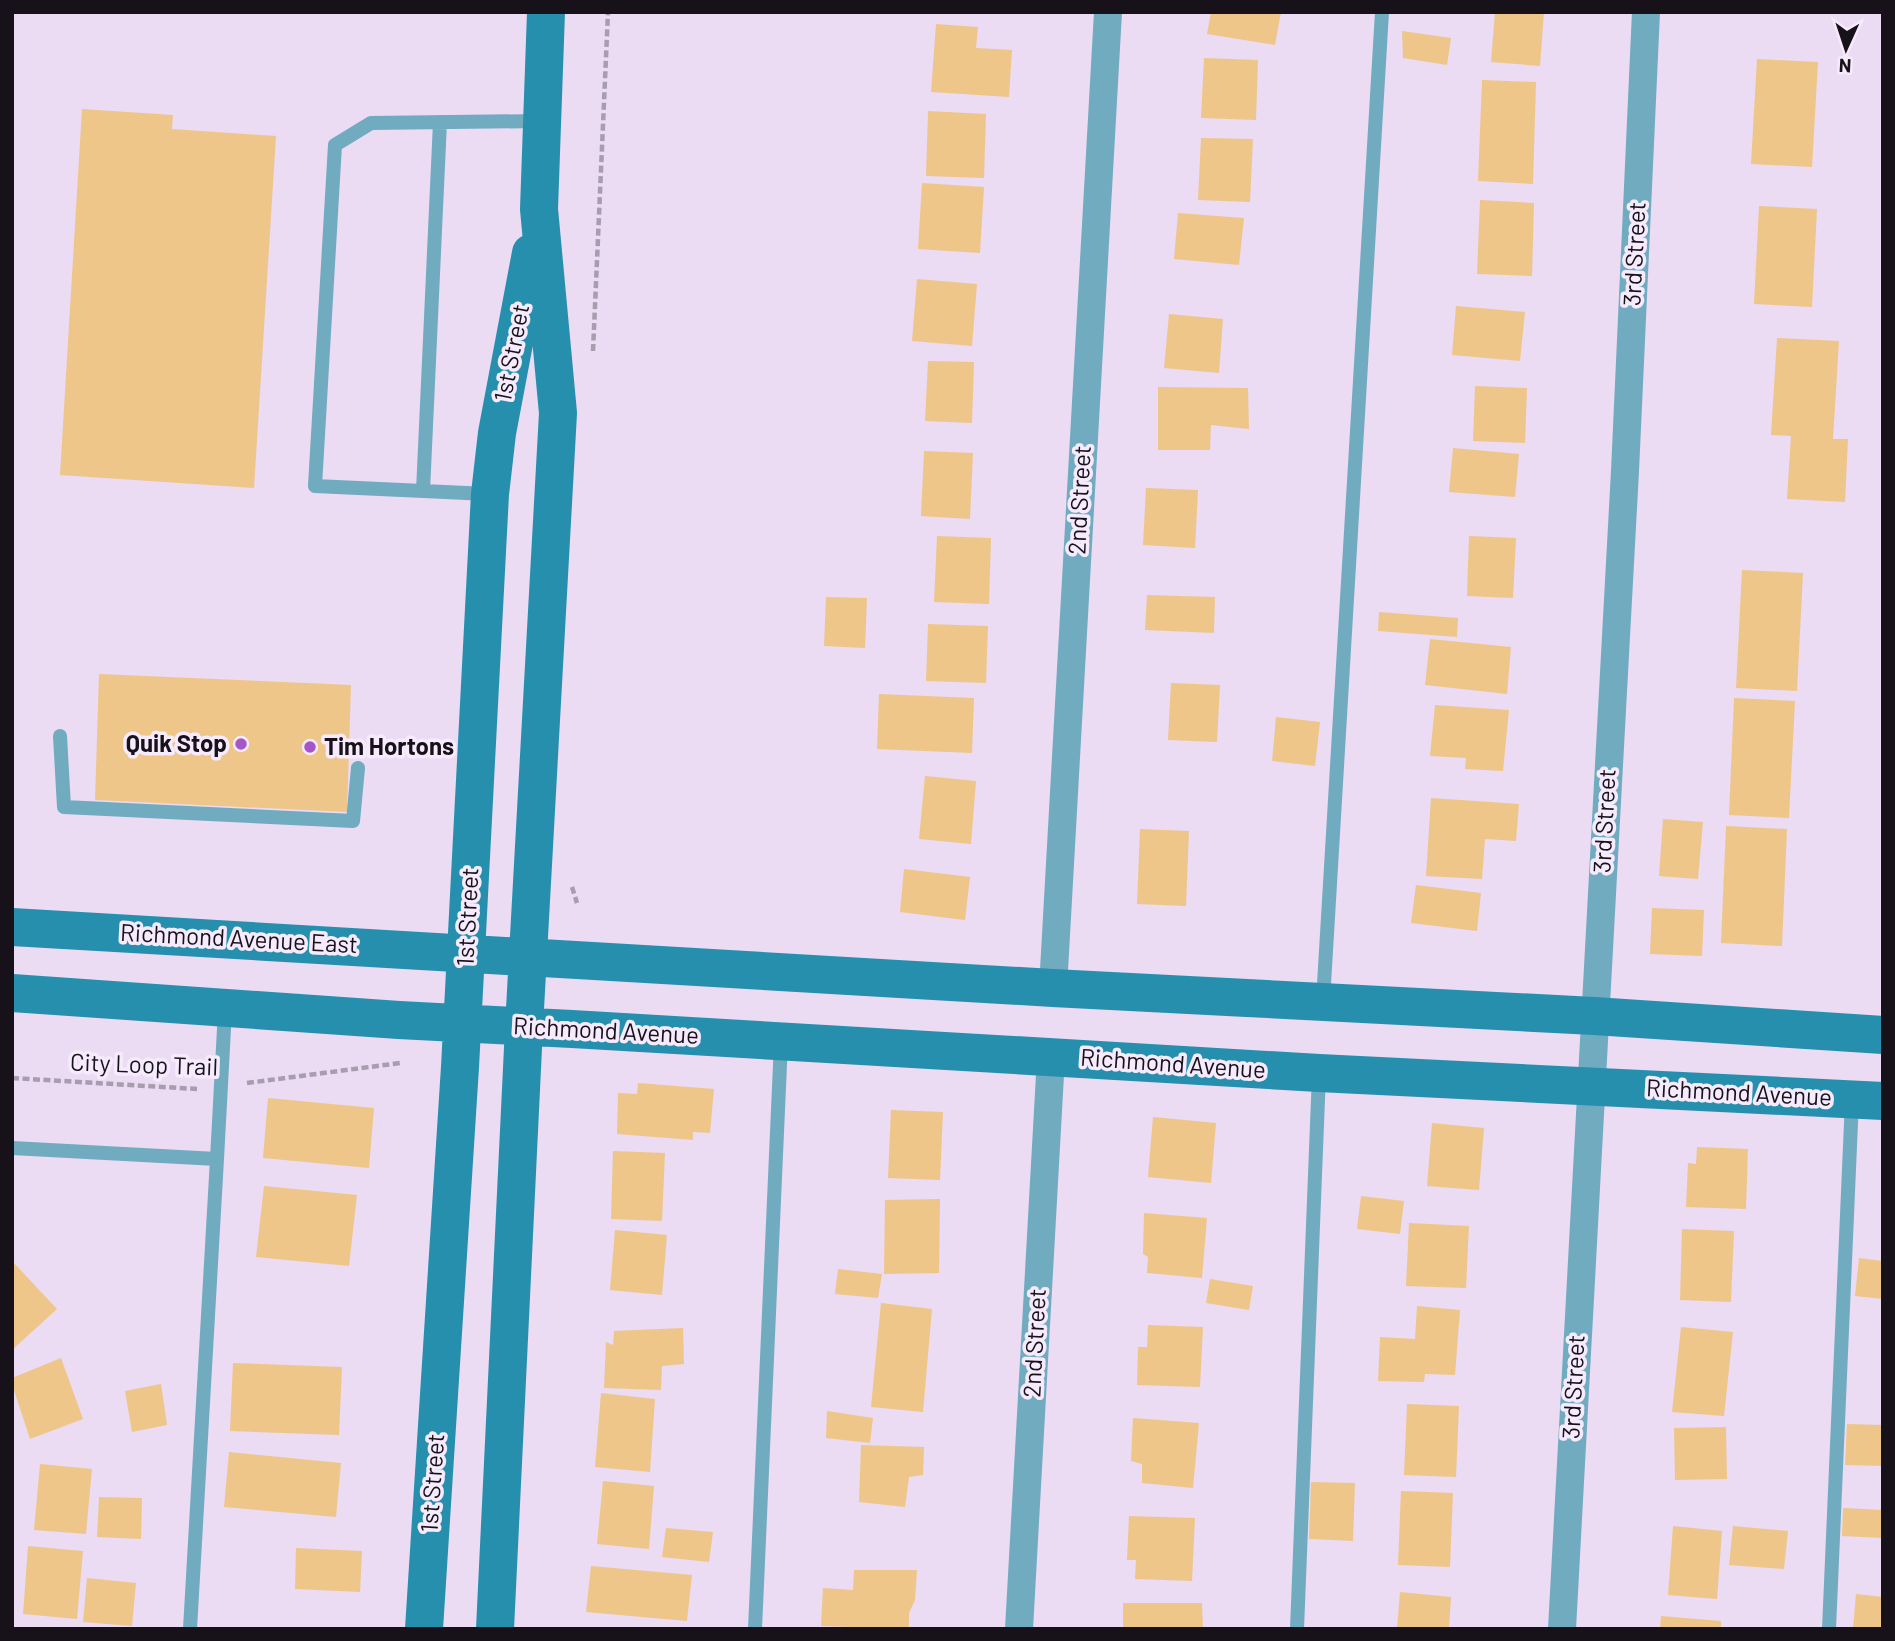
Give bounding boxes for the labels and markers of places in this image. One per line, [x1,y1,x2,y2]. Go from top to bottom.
place label: Quik Stop [126,728,227,757]
place label: Tim Hortons [324,731,454,760]
marker: Quik Stop [233,736,249,752]
marker: Tim Hortons [302,739,318,755]

